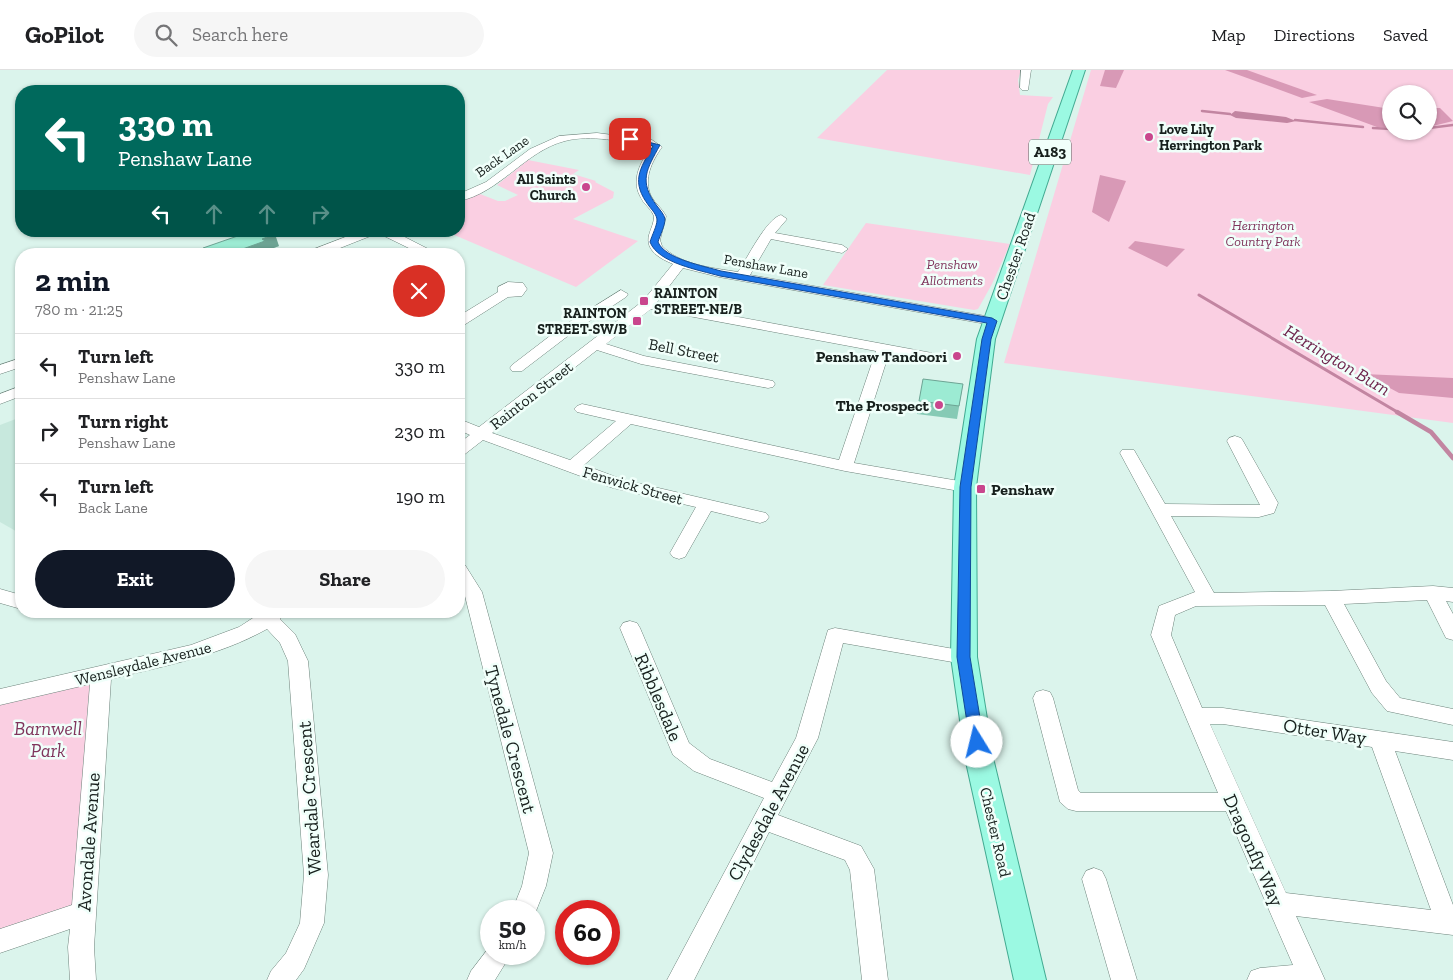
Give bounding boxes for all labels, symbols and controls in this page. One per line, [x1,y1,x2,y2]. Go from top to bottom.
search box [134,12,484,57]
text: GoPilot [25,20,104,49]
icon: search [152,21,180,49]
text: Search here [192,23,288,46]
text: Map [1211,24,1246,46]
text: Directions [1274,24,1355,46]
text: Saved [1383,24,1428,46]
map controls [1382,85,1437,140]
button: search [1382,85,1437,140]
text: 330 m [118,103,213,145]
icon: left [35,105,100,170]
pin [609,118,651,160]
place label: Love Lily Herrington Park [1159,121,1262,154]
icon: arrive [616,125,644,153]
marker: Love Lily Herrington Park [1143,131,1155,143]
street label: Back Lane [472,132,533,181]
road number: A183 [1029,140,1071,164]
text: Penshaw Lane [118,145,252,172]
place label: All Saints Church [516,171,577,204]
marker: All Saints Church [580,181,592,193]
icon: left [147,200,175,228]
icon: ahead [200,200,228,228]
icon: ahead [253,200,281,228]
icon: right [306,200,334,228]
street label: Chester Road [992,209,1039,303]
park label: Herrington Country Park [1225,217,1301,250]
street label: Penshaw Lane [722,251,810,282]
park label: Penshaw Allotments [920,256,983,289]
text: 2 min [35,263,110,299]
button: close [393,265,445,317]
place label: RAINTON STREET-NE/B [654,285,742,318]
marker: RAINTON STREET-NE/B [638,295,650,307]
text: 780 m · 21:25 [35,300,123,319]
place label: RAINTON STREET-SW/B [537,305,627,338]
marker: RAINTON STREET-SW/B [631,315,643,327]
water label: Herrington Burn [1280,320,1394,400]
street label: Bell Street [647,334,721,367]
text: Turn left [78,345,153,368]
place label: Penshaw Tandoori [816,347,947,366]
marker: Penshaw Tandoori [951,350,963,362]
icon: left [35,352,63,380]
text: 330 m [395,355,445,378]
street label: Rainton Street [486,357,577,434]
text: Penshaw Lane [78,368,176,387]
place label: The Prospect [835,396,930,415]
marker: The Prospect [933,399,945,411]
text: Turn right [78,410,168,433]
icon: right [35,417,63,445]
text: 230 m [394,420,445,443]
text: Penshaw Lane [78,433,176,452]
street label: Fenwick Street [581,462,685,509]
text: Turn left [78,475,153,498]
place label: Penshaw [991,480,1055,499]
icon: left [35,482,63,510]
marker: Penshaw [975,483,987,495]
text: 190 m [396,485,445,508]
text: Back Lane [78,498,148,517]
button: Exit [35,550,235,608]
button: Share [245,550,445,608]
street label: Wensleydale Avenue [73,637,213,690]
street label: Ribblesdale [630,650,687,745]
street label: Tynedale Crescent [480,663,541,816]
street label: Otter Way [1282,714,1368,749]
position arrow [950,715,1002,767]
park label: Barnwell Park [14,717,82,762]
street label: Weardale Crescent [293,720,326,876]
street label: Clydesdale Avenue [723,740,814,885]
street label: Avondale Avenue [72,772,105,912]
street label: Chester Road [976,785,1015,879]
street label: Dragonfly Way [1219,790,1289,910]
speed limit sign: 60 [555,900,620,965]
text: 50 [499,911,526,941]
text: km/h [499,938,526,952]

